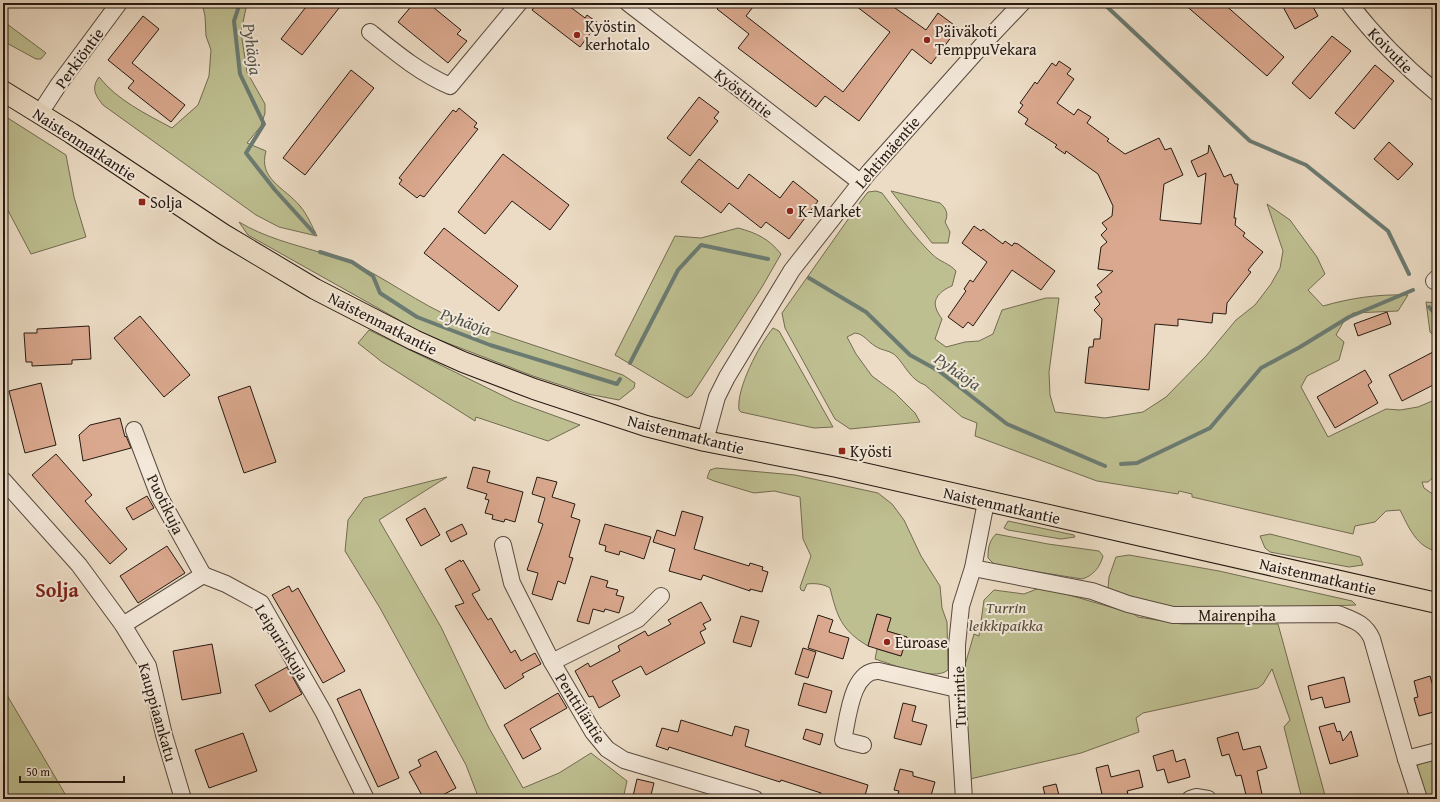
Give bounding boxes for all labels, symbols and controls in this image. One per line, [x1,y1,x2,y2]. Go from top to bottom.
place label: Kyöstin kerhotalo [585,14,650,56]
place label: Päiväkoti TemppuVekara [935,19,1037,61]
water label: Pyhäoja [237,21,269,77]
street label: Koivutie [1363,21,1419,79]
street label: Perkiöntie [49,23,109,93]
marker: Kyöstin kerhotalo [572,30,582,40]
marker: Päiväkoti TemppuVekara [922,35,932,45]
street label: Kyöstintie [710,62,778,124]
street label: Naistenmatkantie [28,101,142,187]
street label: Lehtimäentie [849,110,925,194]
place label: Solja [150,190,183,214]
marker: Solja [137,197,147,207]
place label: K-Market [798,199,862,223]
marker: K-Market [785,206,795,216]
street label: Naistenmatkantie [324,285,442,361]
water label: Pyhäoja [436,300,495,341]
water label: Pyhäoja [929,345,987,396]
street label: Naistenmatkantie [625,408,747,460]
place label: Kyösti [850,439,893,463]
marker: Kyösti [837,446,847,456]
street label: Puotikuja [141,470,191,539]
street label: Naistenmatkantie [941,480,1063,530]
street label: Naistenmatkantie [1257,551,1379,601]
district label: Solja [35,575,80,604]
park label: Turrin leikkipaikka [969,595,1044,637]
street label: Leipurinkuja [249,599,315,685]
street label: Mairenpiha [1198,603,1276,627]
place label: Euroase [895,630,948,654]
marker: Euroase [882,637,892,647]
street label: Kauppiaankatu [132,660,184,764]
street label: Turrintie [946,666,972,728]
street label: Penttiläntie [550,668,612,748]
scale bar [20,758,124,784]
text: 50 m [26,763,50,780]

